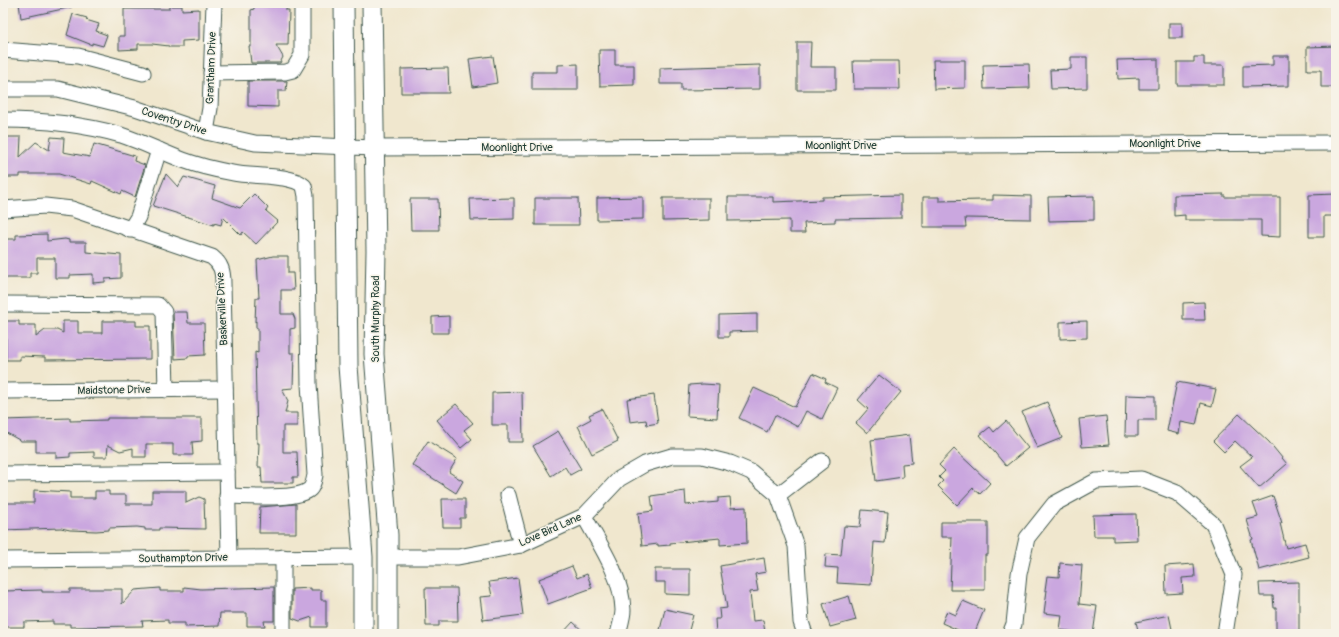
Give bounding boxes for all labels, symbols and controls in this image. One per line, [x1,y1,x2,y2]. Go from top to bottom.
street label: Grantham Drive [203,31,219,104]
street label: Coventry Drive [140,104,209,138]
street label: Moonlight Drive [1129,137,1201,150]
street label: Moonlight Drive [805,139,877,152]
street label: Moonlight Drive [481,141,553,154]
street label: Baskerville Drive [214,271,230,346]
street label: South Murphy Road [369,275,382,363]
street label: Maidstone Drive [77,383,151,397]
street label: Love Bird Lane [517,510,584,550]
street label: Southampton Drive [138,551,229,565]

